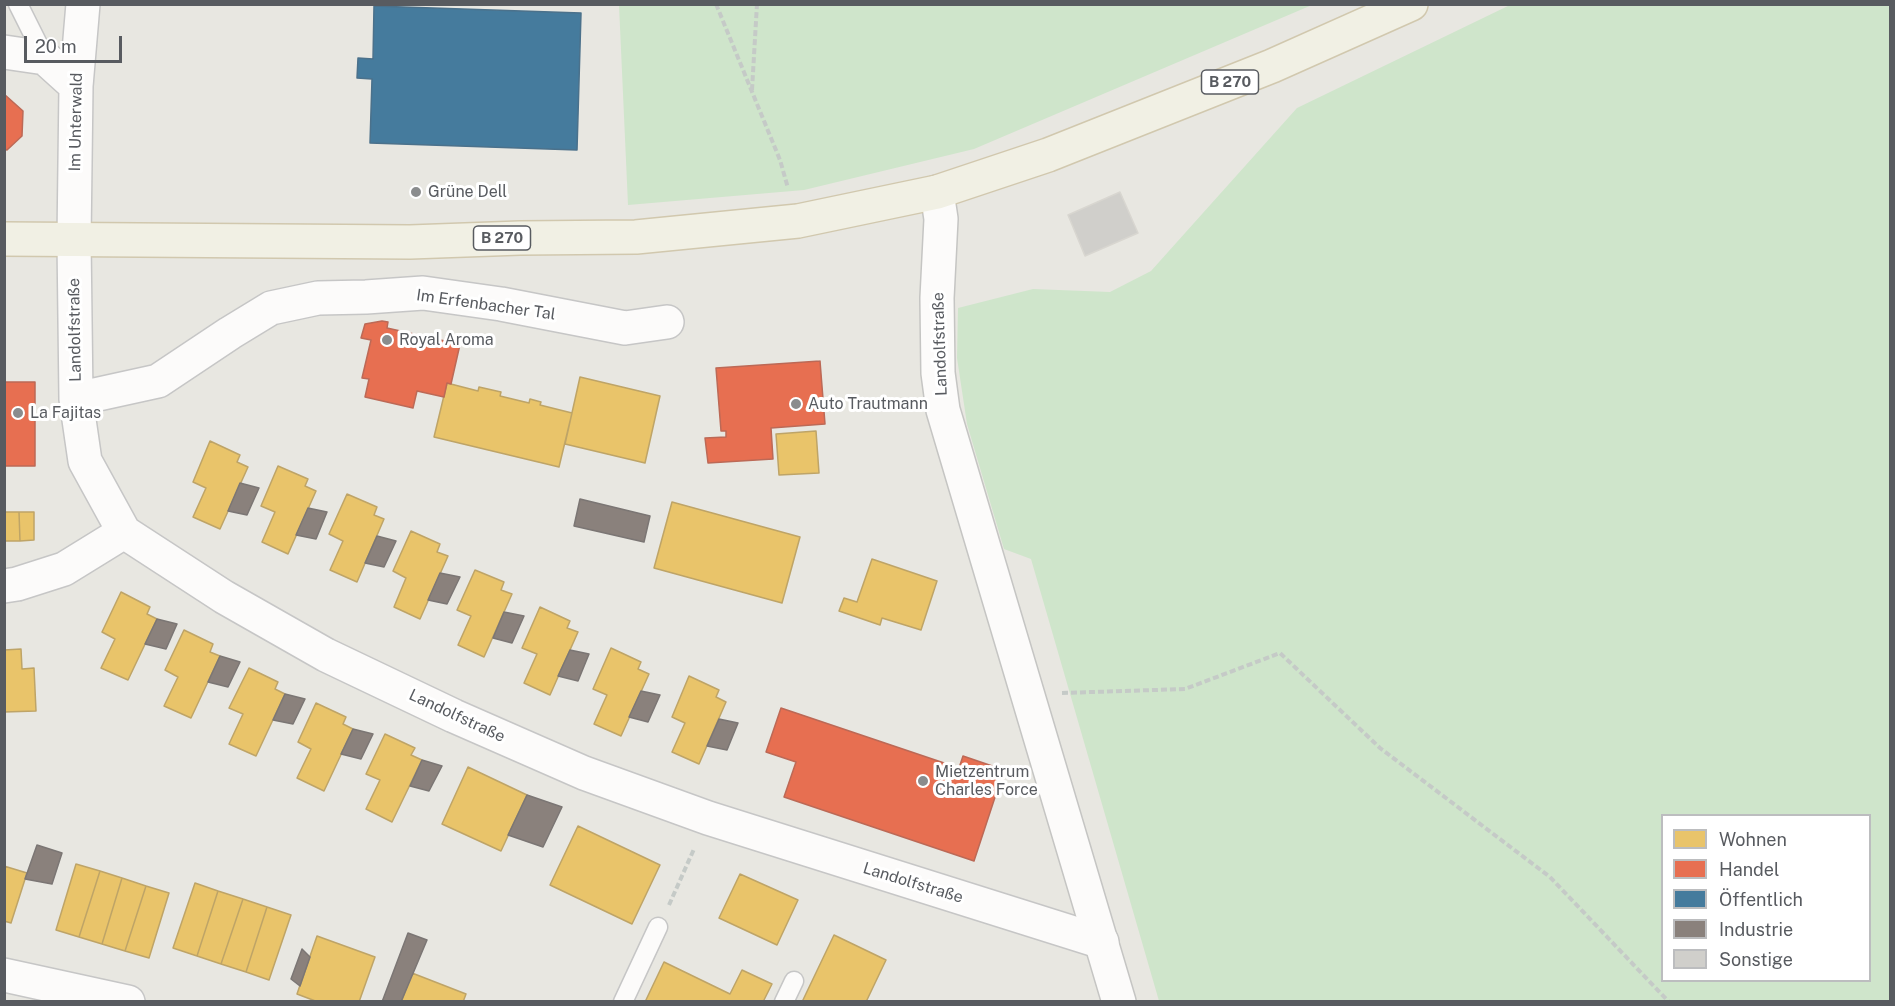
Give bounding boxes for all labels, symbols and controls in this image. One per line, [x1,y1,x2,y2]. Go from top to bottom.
scale bar [27,24,124,62]
text: 20 m [35,36,77,57]
road number: B 270 [1202,70,1258,94]
street label: Im Unterwald [66,72,86,172]
place label: Grüne Dell [428,182,507,202]
marker: Grüne Dell [409,185,423,199]
road number: B 270 [474,226,530,250]
street label: Landolfstraße [64,278,86,382]
street label: Im Erfenbacher Tal [415,286,557,324]
street label: Landolfstraße [929,292,951,396]
place label: Royal Aroma [399,330,494,350]
marker: Royal Aroma [380,333,394,347]
place label: Auto Trautmann [808,394,928,414]
marker: Auto Trautmann [789,397,803,411]
place label: La Fajitas [30,403,101,423]
marker: La Fajitas [11,406,25,420]
street label: Landolfstraße [406,685,508,747]
place label: Mietzentrum Charles Force [935,762,1038,800]
marker: Mietzentrum Charles Force [916,774,930,788]
legend [1661,814,1871,982]
text: Wohnen [1719,829,1787,850]
street label: Landolfstraße [861,859,965,907]
text: Handel [1719,859,1779,880]
text: Öffentlich [1719,889,1803,910]
text: Industrie [1719,919,1793,940]
text: Sonstige [1719,949,1793,970]

